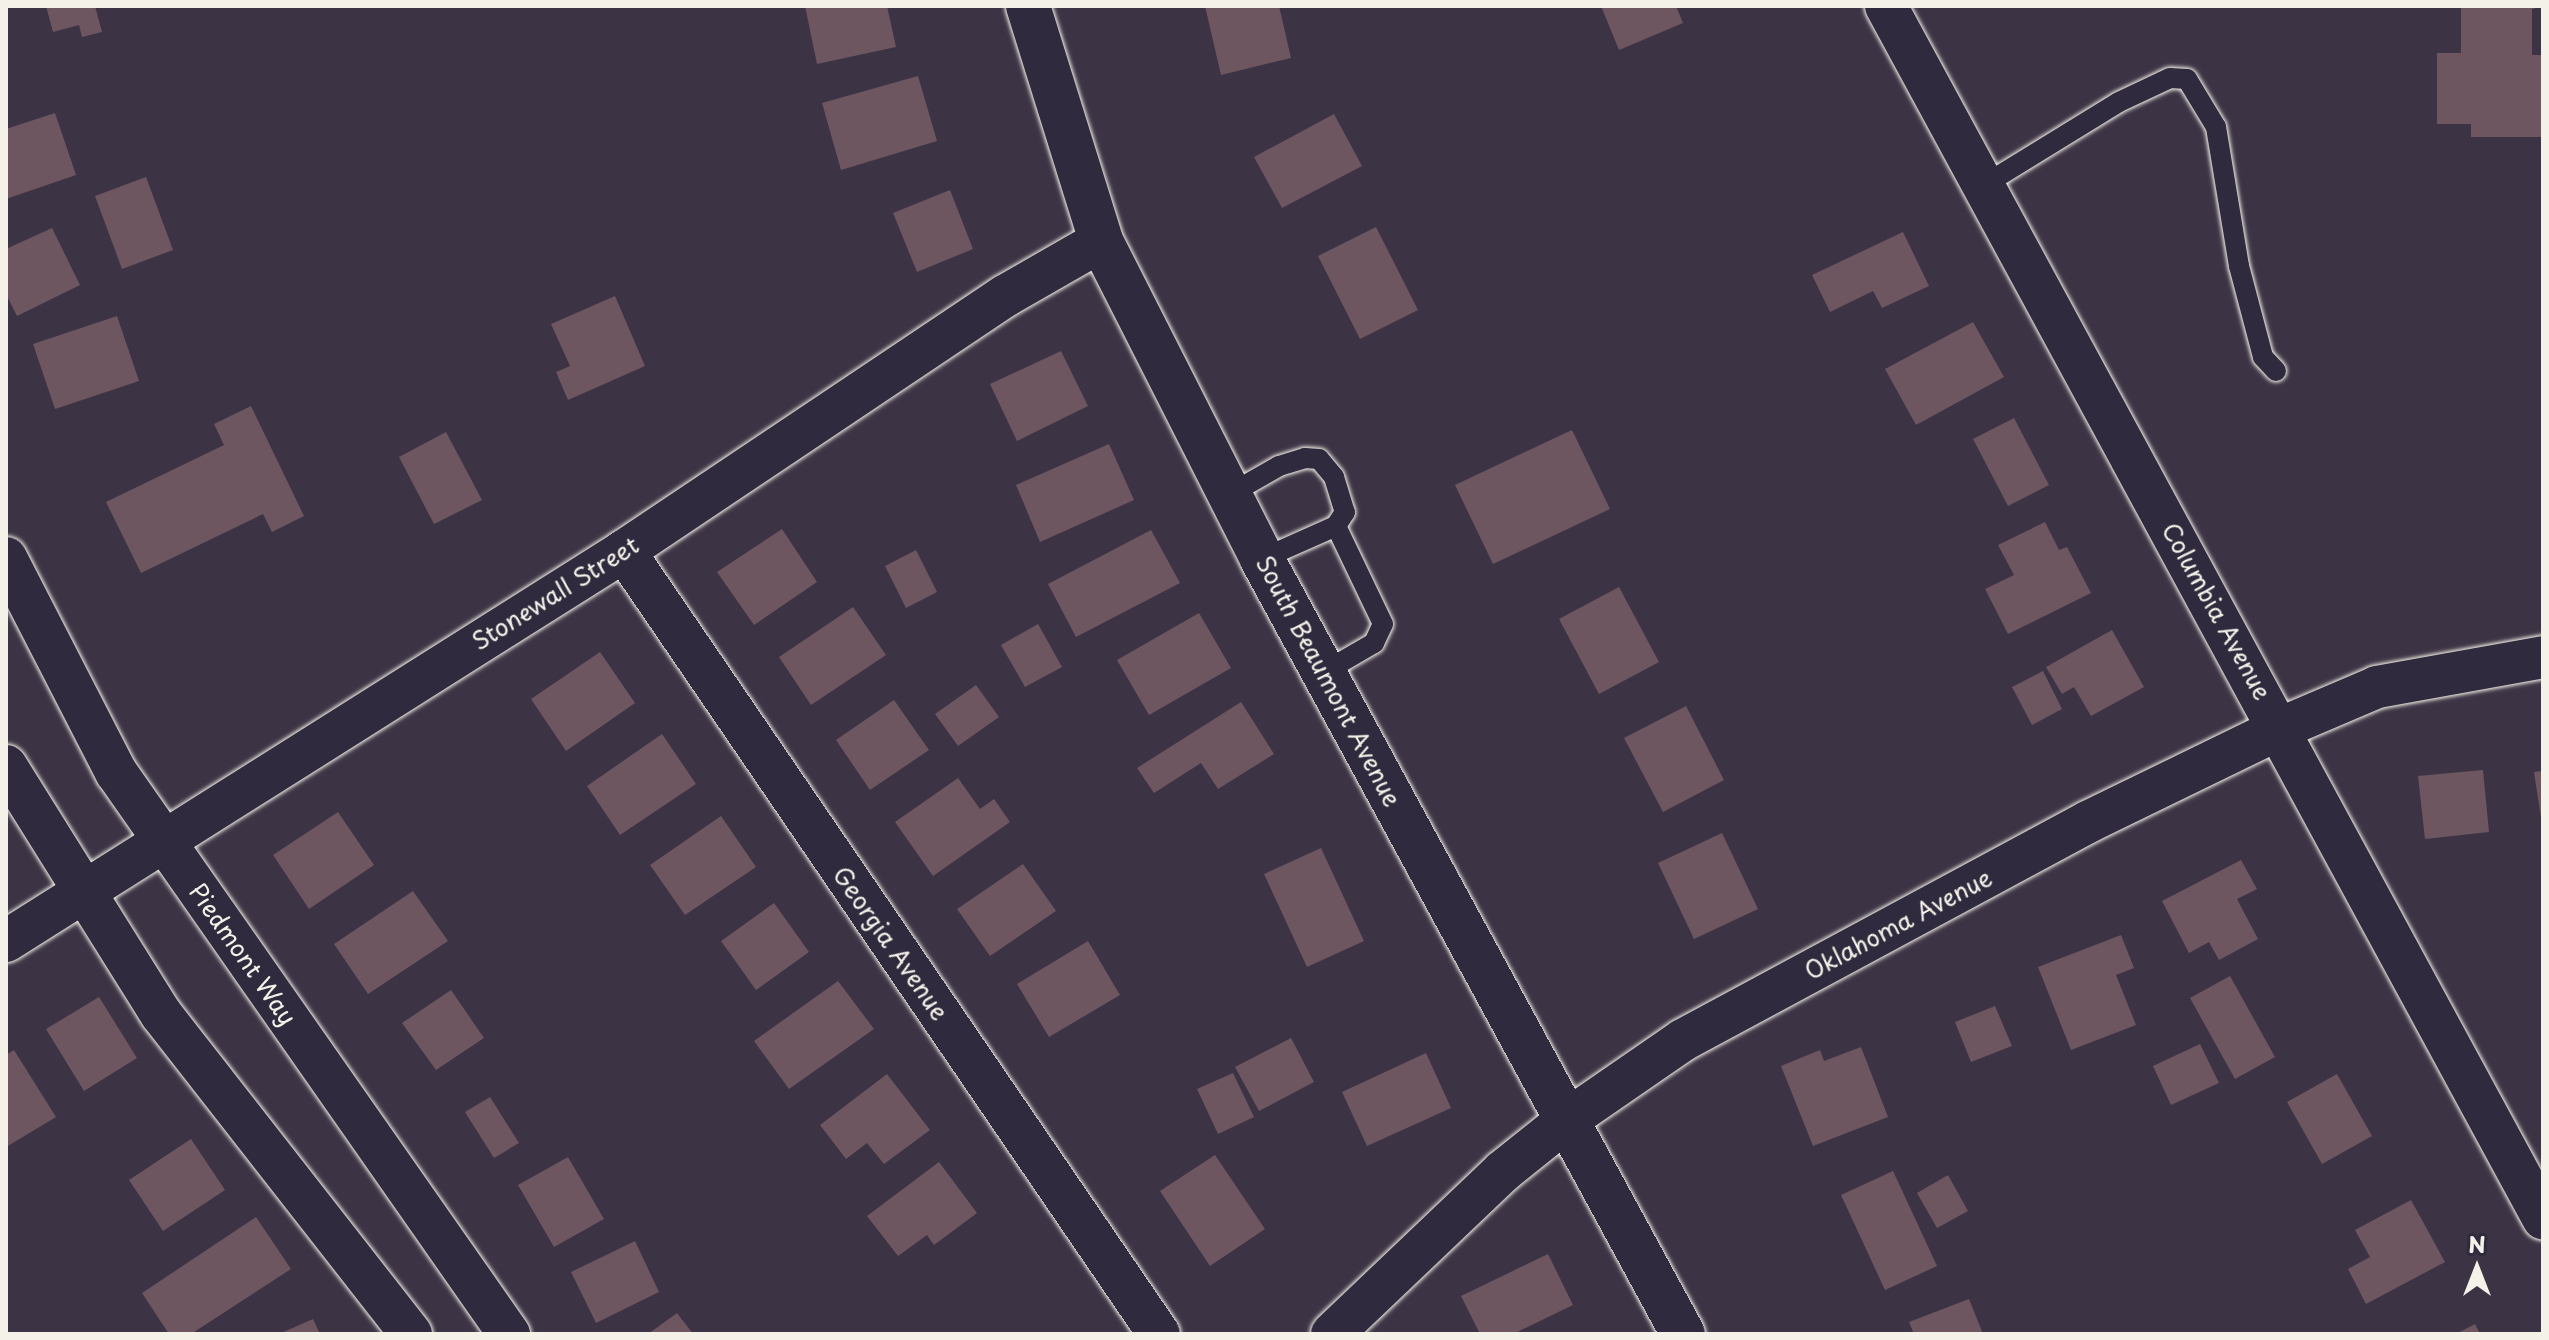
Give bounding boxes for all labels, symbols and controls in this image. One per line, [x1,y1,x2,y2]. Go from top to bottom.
street label: Columbia Avenue [2156,517,2278,705]
street label: Stonewall Street [466,530,644,656]
street label: South Beaumont Avenue [1250,549,1408,813]
street label: Georgia Avenue [827,860,955,1026]
street label: Oklahoma Avenue [1800,863,1996,985]
street label: Piedmont Way [183,877,303,1031]
text: N [2468,1227,2486,1260]
north arrow [2437,1228,2517,1308]

